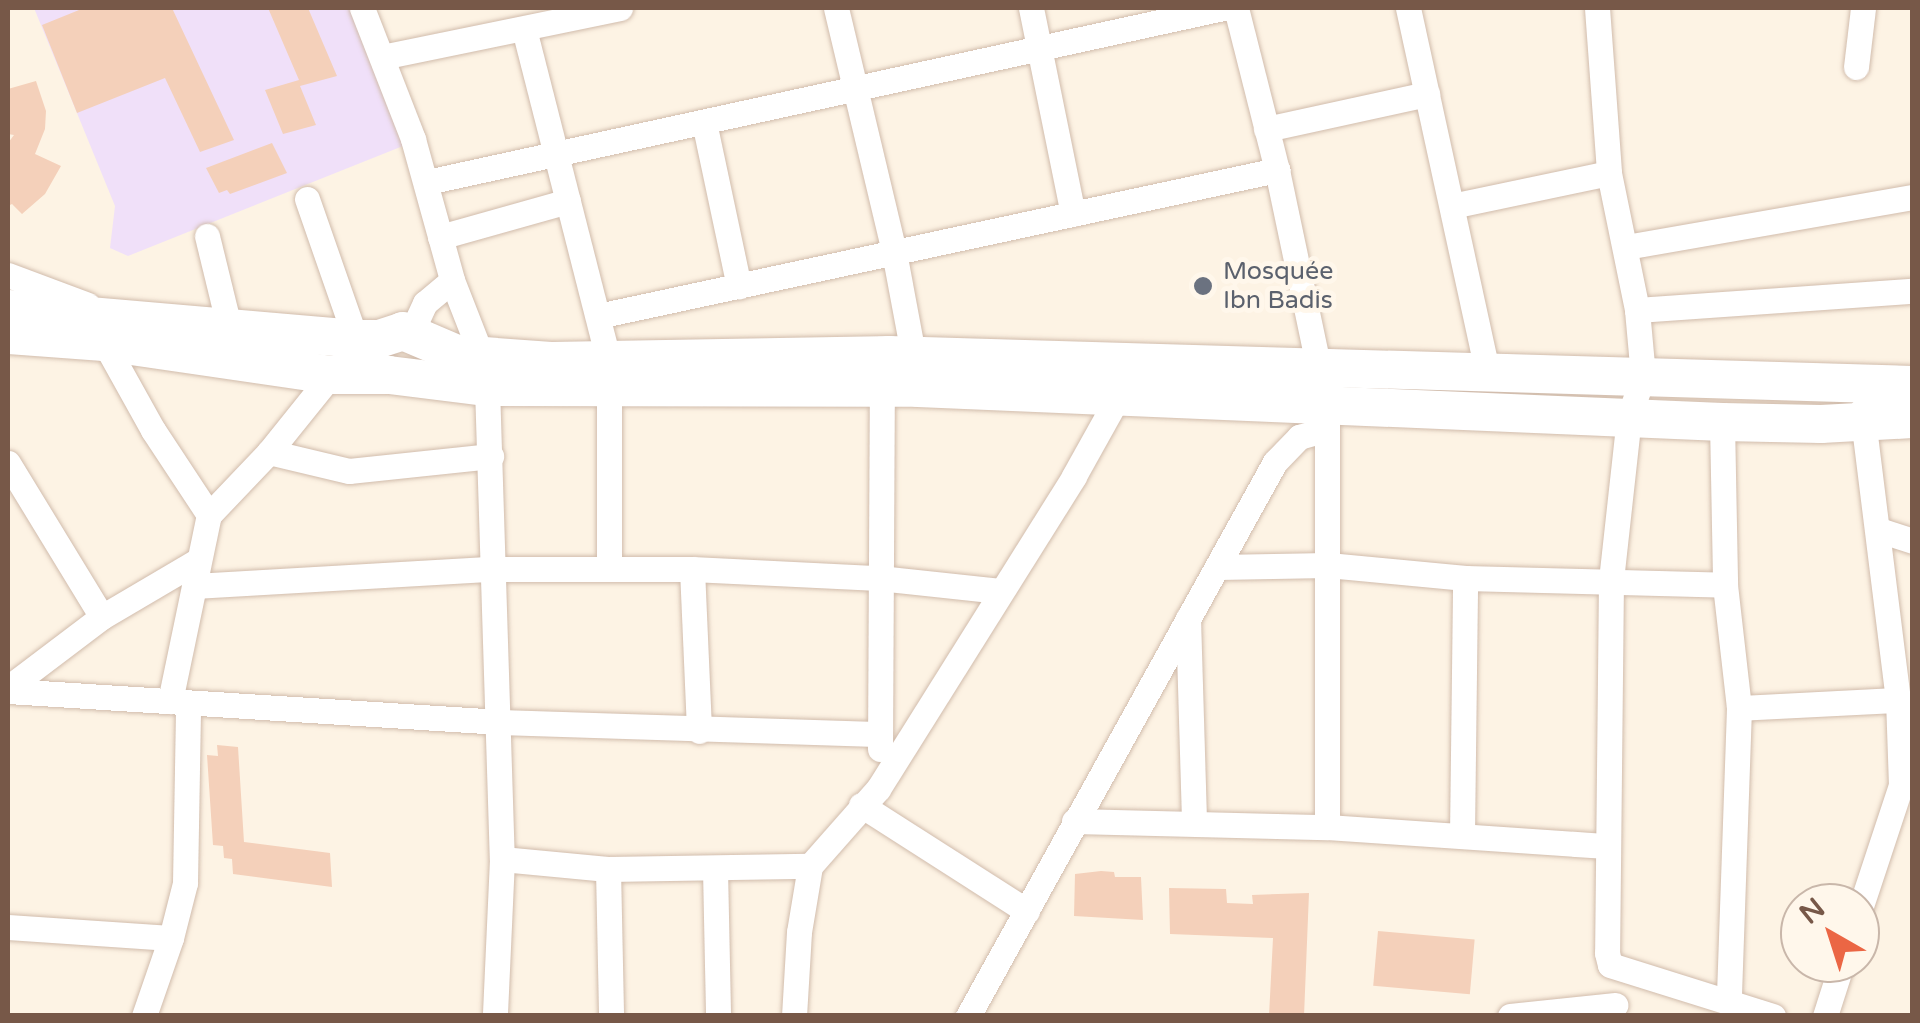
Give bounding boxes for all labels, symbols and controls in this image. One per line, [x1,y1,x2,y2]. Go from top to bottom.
place label: Mosquée Ibn Badis [1223,257,1333,316]
marker: Mosquée Ibn Badis [1192,275,1214,297]
north arrow [1780,883,1880,983]
text: N [1793,891,1832,932]

